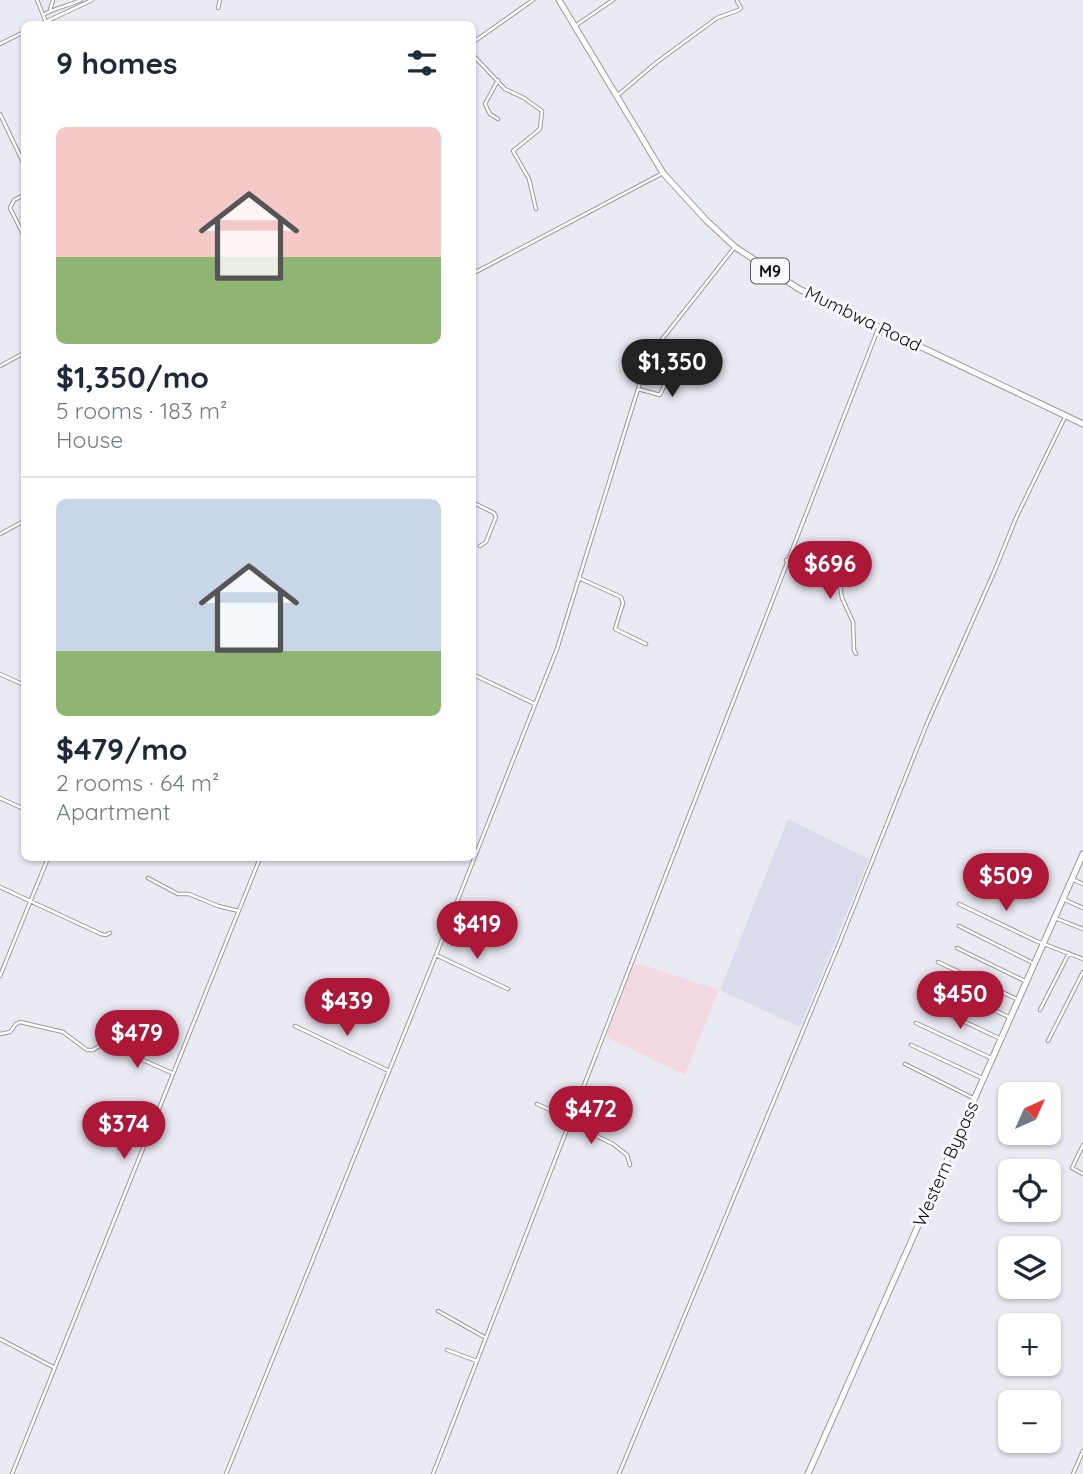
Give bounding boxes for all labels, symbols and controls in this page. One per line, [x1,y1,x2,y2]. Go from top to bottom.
text: 9 homes [56,44,178,82]
icon: filters [403,44,441,82]
icon: home [186,173,312,299]
road number: M9 [751,258,789,284]
street label: Mumbwa Road [801,280,925,357]
pin: $1,350 [615,340,729,399]
text: $1,350 [638,347,706,376]
text: $1,350/mo [56,358,209,396]
text: 5 rooms · 183 m² [56,396,227,425]
text: House [56,425,123,454]
pin: $696 [789,542,871,601]
icon: home [186,545,312,671]
text: $696 [804,549,856,578]
text: $479/mo [56,730,188,768]
text: 2 rooms · 64 m² [56,768,219,797]
text: Apartment [56,797,170,826]
pin: $509 [965,853,1047,913]
text: $509 [979,861,1033,890]
pin: $419 [436,902,518,961]
text: $419 [453,909,501,938]
pin: $450 [919,972,1001,1031]
pin: $439 [306,978,388,1038]
text: $450 [933,979,987,1008]
text: $439 [321,986,373,1015]
pin: $479 [96,1010,178,1070]
text: $479 [111,1018,163,1047]
north arrow [998,1082,1060,1144]
map controls [998,1082,1061,1453]
pin: $472 [550,1086,632,1146]
text: $472 [565,1094,617,1123]
street label: Western Bypass [908,1098,983,1230]
pin: $374 [83,1102,165,1161]
text: $374 [98,1109,150,1138]
button: locate [998,1159,1061,1222]
button: layers [998,1236,1061,1299]
button: + [998,1313,1061,1376]
button: − [998,1390,1061,1453]

